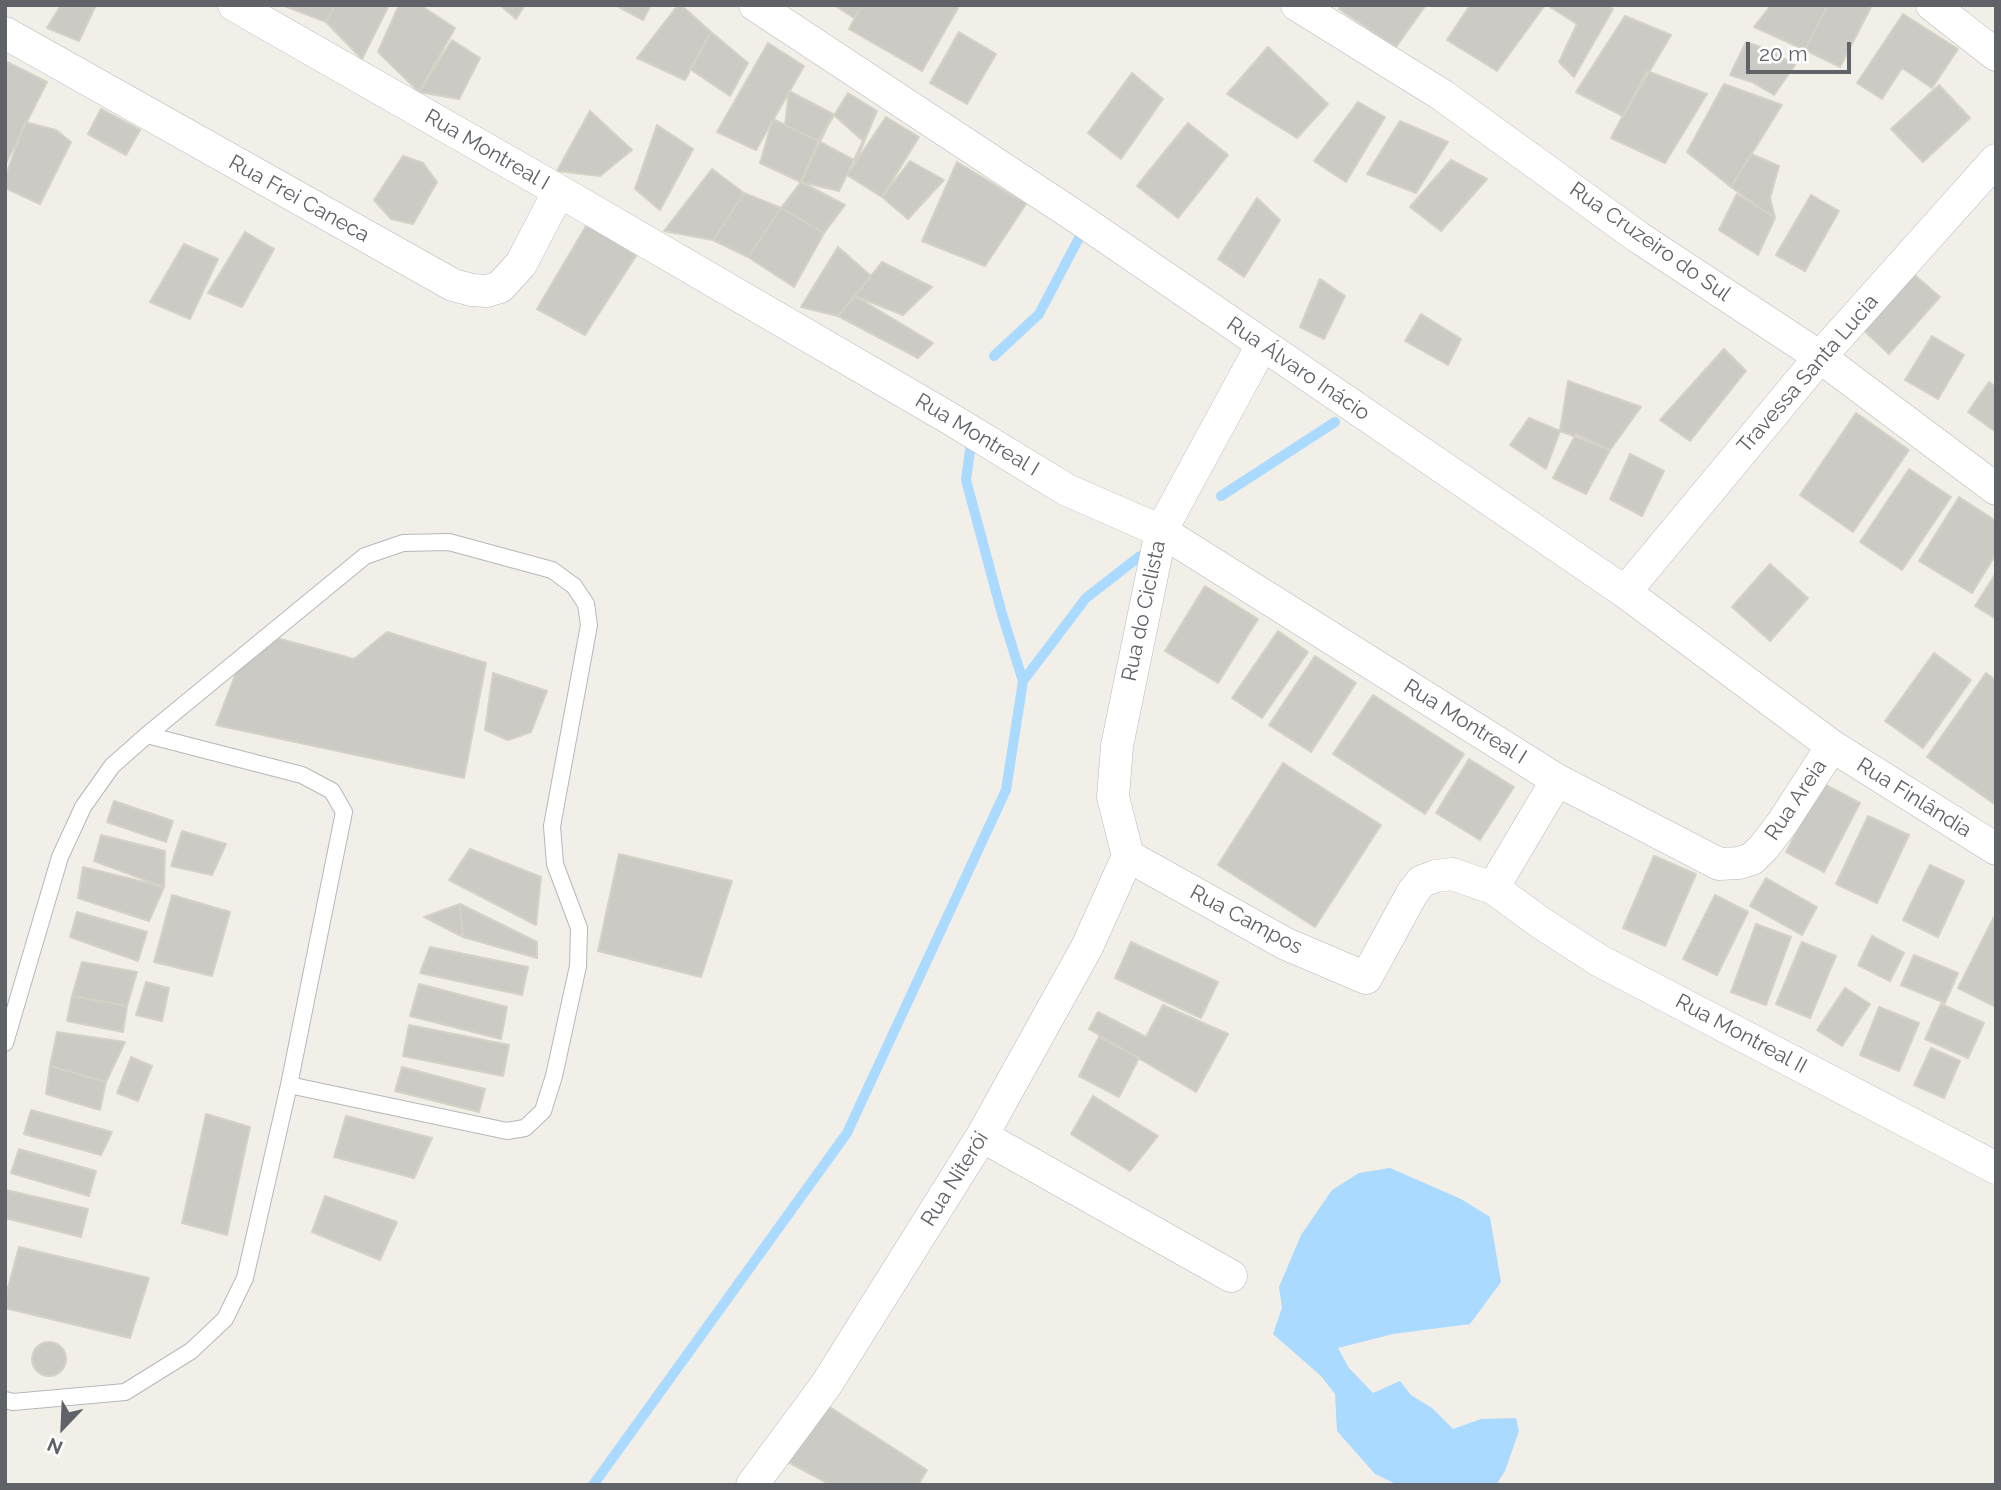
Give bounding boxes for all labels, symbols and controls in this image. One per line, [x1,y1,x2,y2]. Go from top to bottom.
scale bar [1749,28,1854,72]
text: 20 m [1759,41,1807,66]
street label: Rua Montreal I [420,104,554,196]
street label: Rua Frei Caneca [224,150,374,248]
street label: Rua Cruzeiro do Sul [1565,177,1735,307]
street label: Travessa Santa Lucia [1732,290,1884,458]
street label: Rua Álvaro Inácio [1222,312,1374,426]
street label: Rua Montreal I [911,388,1043,482]
street label: Rua do Ciclista [1117,538,1171,684]
street label: Rua Montreal I [1399,674,1531,770]
street label: Rua Finlândia [1852,753,1976,843]
street label: Rua Areia [1760,755,1832,845]
street label: Rua Campos [1186,880,1306,960]
street label: Rua Montreal II [1671,989,1811,1079]
street label: Rua Niterói [916,1127,994,1231]
north arrow [28,1392,98,1462]
text: N [44,1433,66,1459]

